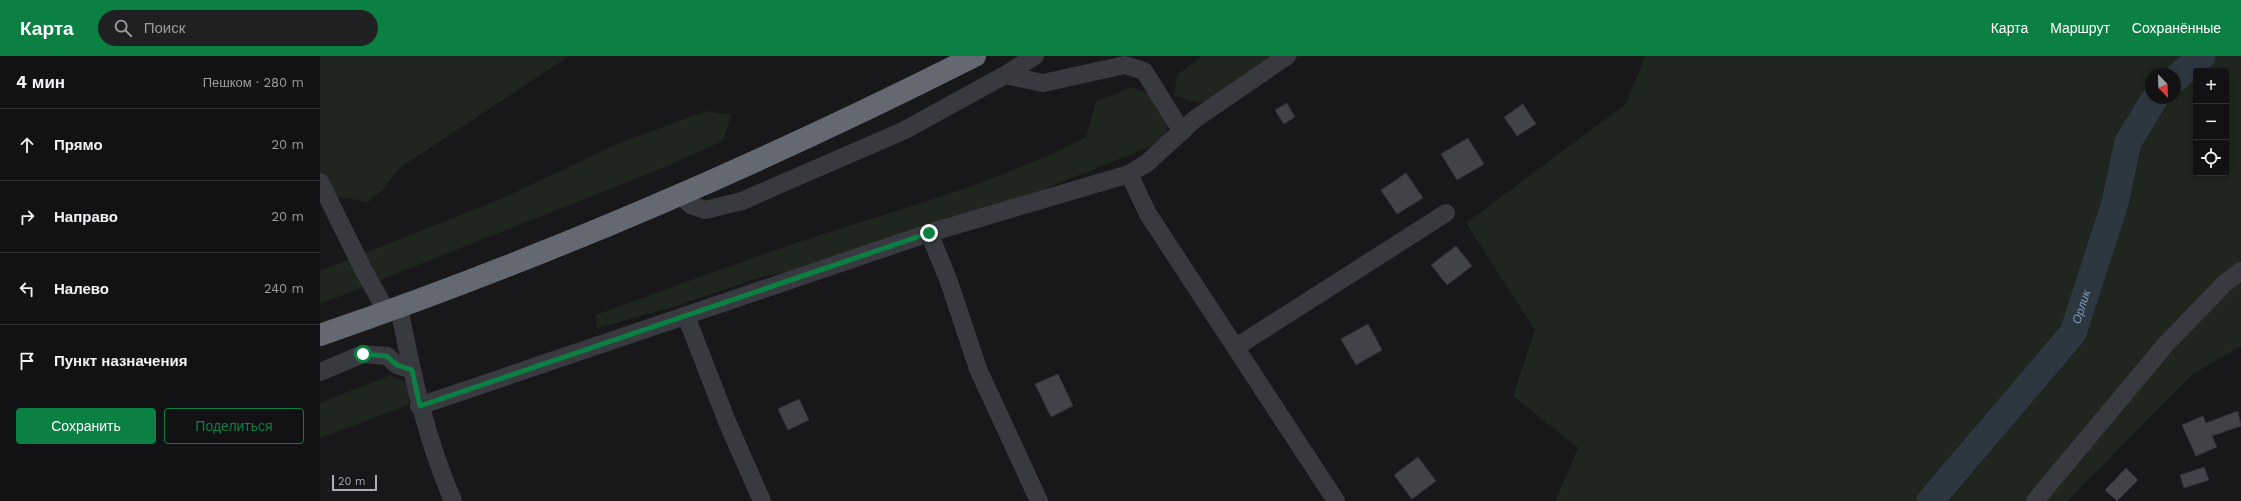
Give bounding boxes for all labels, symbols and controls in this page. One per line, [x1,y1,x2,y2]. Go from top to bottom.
search box [98,10,378,46]
text: Карта [20,17,74,40]
icon: search [112,17,134,39]
text: Поиск [144,19,185,37]
text: Карта [1991,20,2028,36]
text: Маршрут [2050,20,2110,36]
text: Сохранённые [2132,20,2221,36]
north arrow [2145,68,2181,104]
map controls [2193,68,2229,176]
button: + [2193,68,2229,104]
text: 4 мин [16,72,65,92]
text: Пешком · 280 m [203,75,304,90]
button: − [2193,104,2229,140]
icon: ahead [16,134,38,156]
text: Прямо [54,136,103,154]
text: 20 m [272,137,304,152]
button: locate [2193,140,2229,176]
icon: right [16,206,38,228]
text: Направо [54,208,118,226]
text: 20 m [272,209,304,224]
route end [920,224,938,242]
icon: left [16,278,38,300]
text: Налево [54,280,109,298]
text: 240 m [264,281,304,296]
water label: Орлик [2069,287,2094,326]
route start [354,345,372,363]
icon: arrive [16,350,38,372]
text: Пункт назначения [54,352,187,370]
button: Сохранить [16,408,156,444]
button: Поделиться [164,408,304,444]
scale bar [332,473,377,492]
text: 20 m [338,475,366,488]

